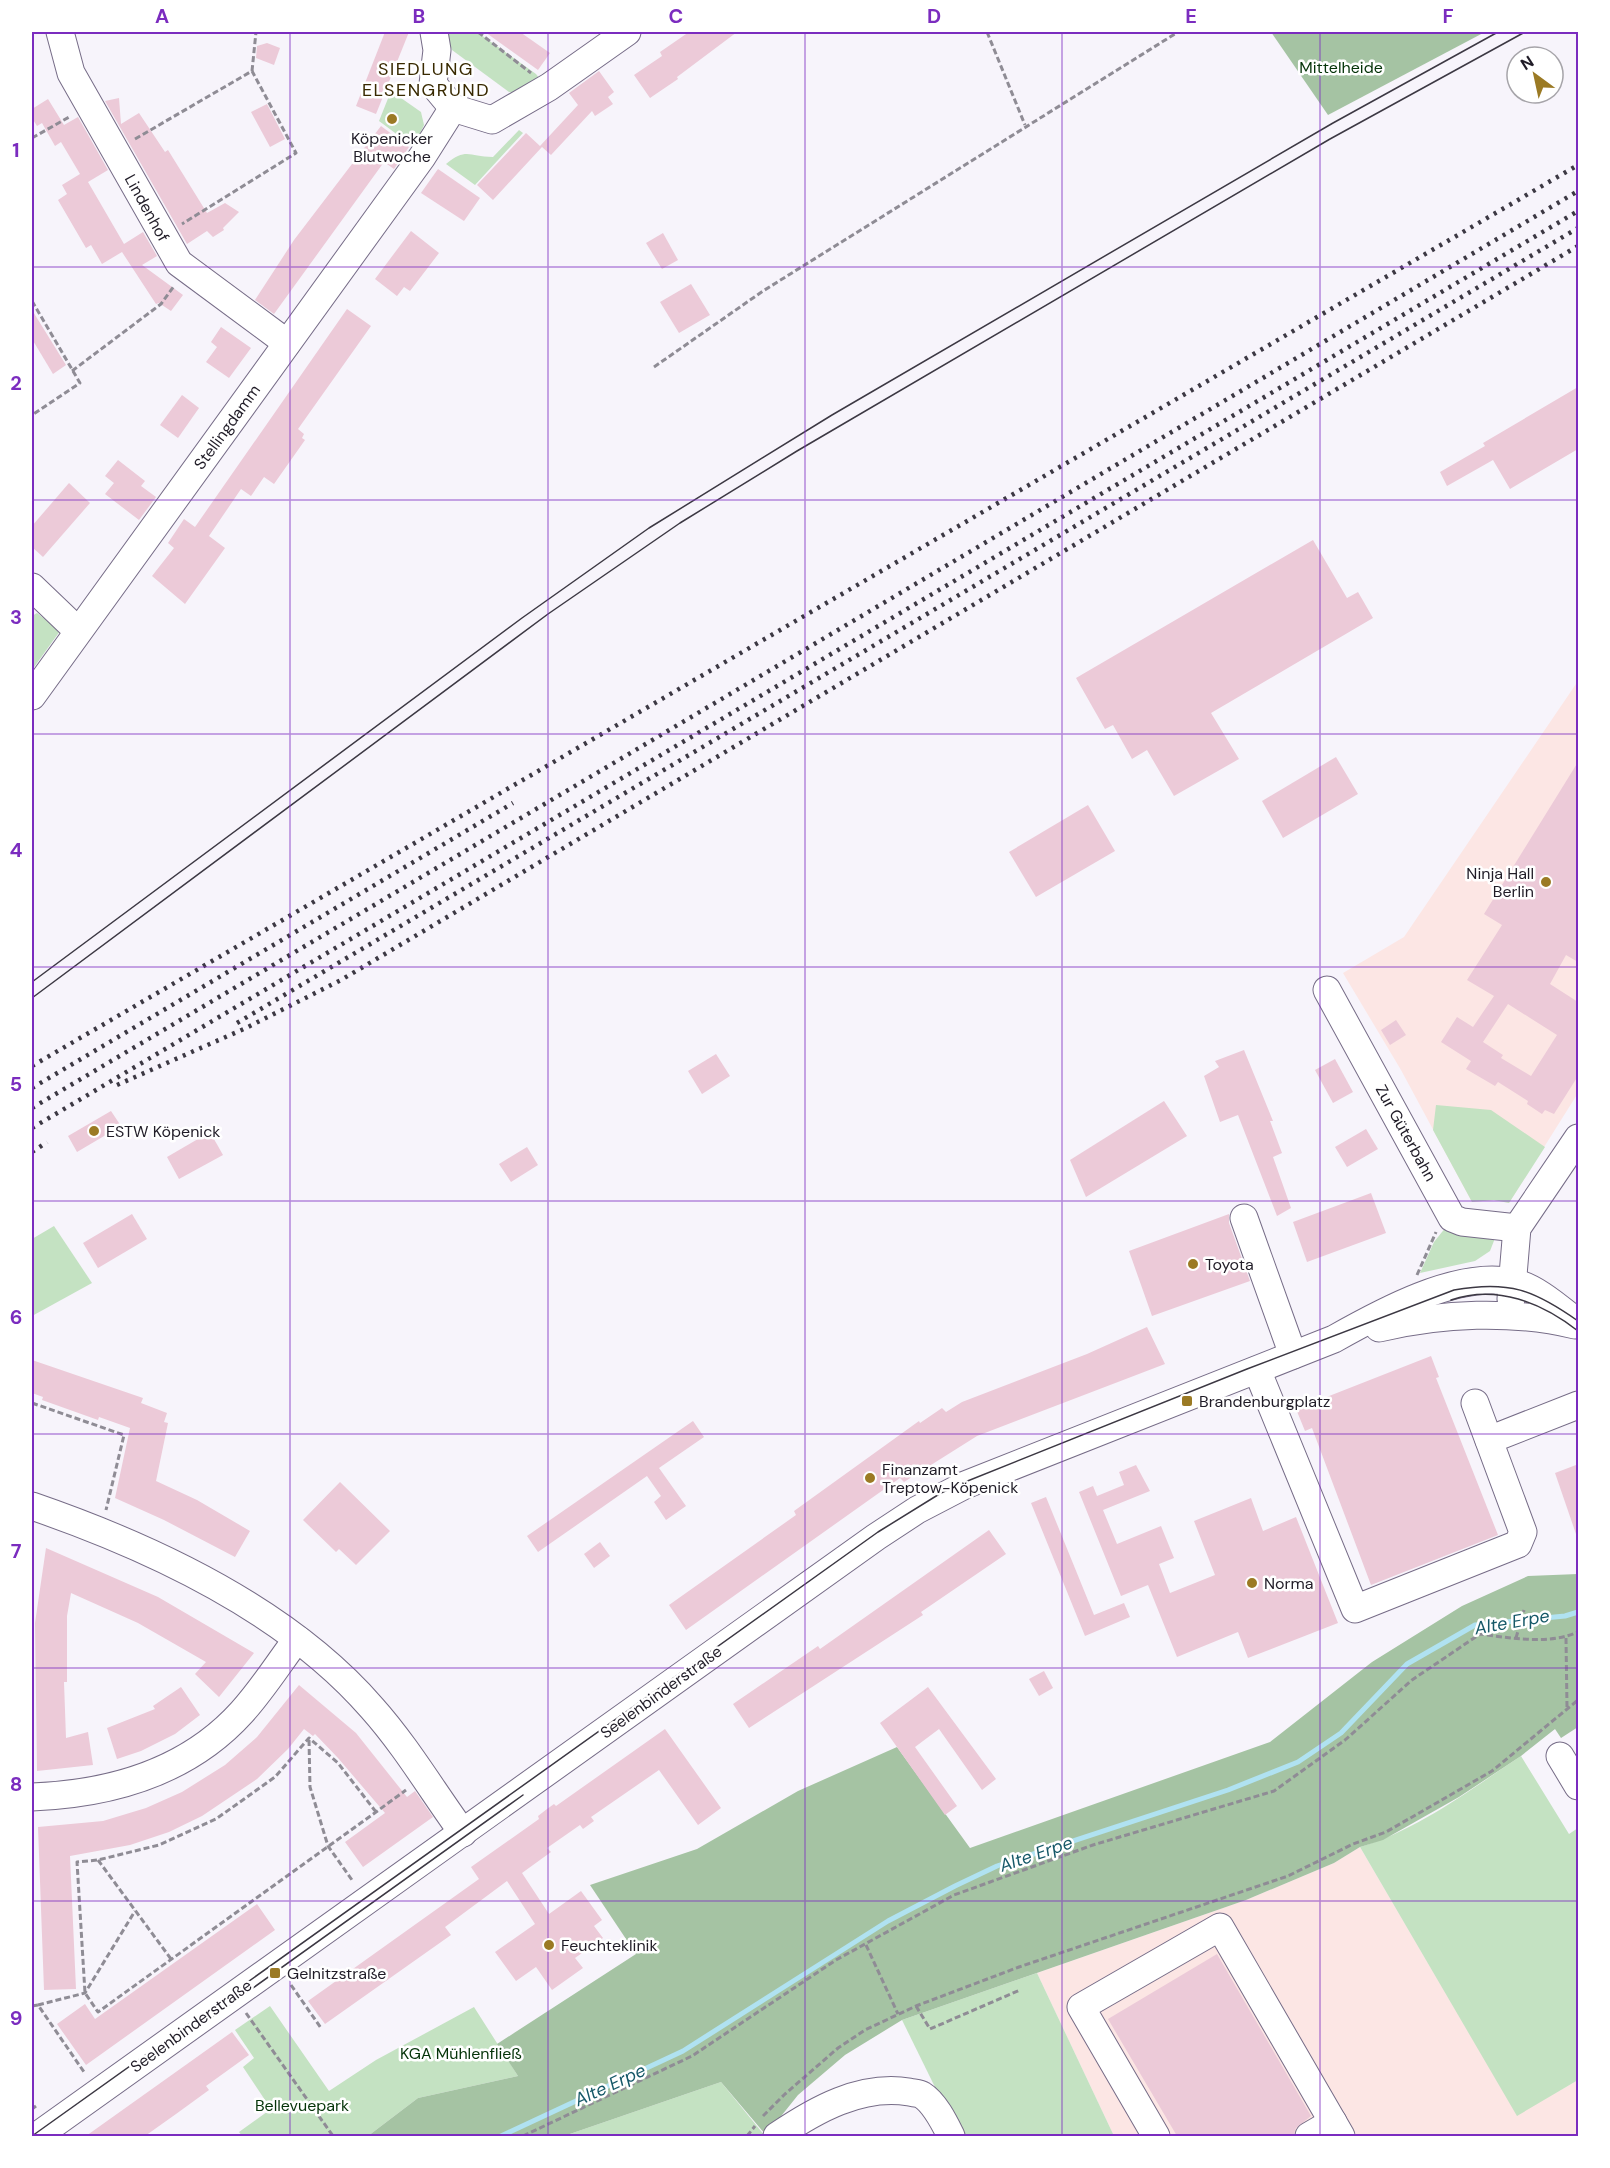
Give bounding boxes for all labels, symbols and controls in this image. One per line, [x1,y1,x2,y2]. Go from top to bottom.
text: A [155,3,169,29]
text: B [413,3,425,29]
text: C [669,3,683,29]
text: D [927,3,941,29]
text: E [1185,3,1197,29]
text: F [1442,3,1454,29]
north arrow [1505,45,1565,105]
text: N [1516,51,1538,75]
district label: SIEDLUNG ELSENGRUND [362,57,490,102]
park label: Mittelheide [1299,57,1383,78]
marker: Köpenicker Blutwoche [385,112,399,126]
place label: Köpenicker Blutwoche [351,128,433,167]
text: 1 [12,137,20,163]
street label: Lindenhof [120,171,174,245]
text: 2 [10,370,22,396]
street label: Stellingdamm [189,380,265,474]
text: 3 [10,604,22,630]
text: 4 [10,837,23,863]
place label: Ninja Hall Berlin [1466,863,1534,902]
marker: Ninja Hall Berlin [1539,875,1553,889]
text: 5 [10,1071,22,1097]
street label: Zur Güterbahn [1371,1081,1441,1185]
place label: ESTW Köpenick [106,1121,220,1142]
marker: ESTW Köpenick [87,1124,101,1138]
place label: Toyota [1205,1254,1254,1275]
marker: Toyota [1186,1257,1200,1271]
text: 6 [10,1304,22,1330]
place label: Brandenburgplatz [1199,1391,1330,1412]
marker: Brandenburgplatz [1180,1394,1194,1408]
place label: Finanzamt Treptow-Köpenick [882,1459,1018,1498]
marker: Finanzamt Treptow-Köpenick [863,1471,877,1485]
text: 7 [11,1538,22,1564]
place label: Norma [1264,1573,1313,1594]
marker: Norma [1245,1576,1259,1590]
water label: Alte Erpe [1472,1604,1551,1641]
street label: Seelenbinderstraße [596,1641,726,1743]
text: 8 [10,1771,22,1797]
water label: Alte Erpe [995,1830,1076,1878]
place label: Feuchteklinik [561,1935,658,1956]
marker: Feuchteklinik [542,1938,556,1952]
place label: Gelnitzstraße [287,1963,386,1984]
marker: Gelnitzstraße [268,1966,282,1980]
street label: Seelenbinderstraße [126,1975,256,2077]
text: 9 [10,2005,22,2031]
park label: KGA Mühlenfließ [400,2043,522,2064]
water label: Alte Erpe [570,2058,649,2112]
park label: Bellevuepark [255,2095,349,2116]

